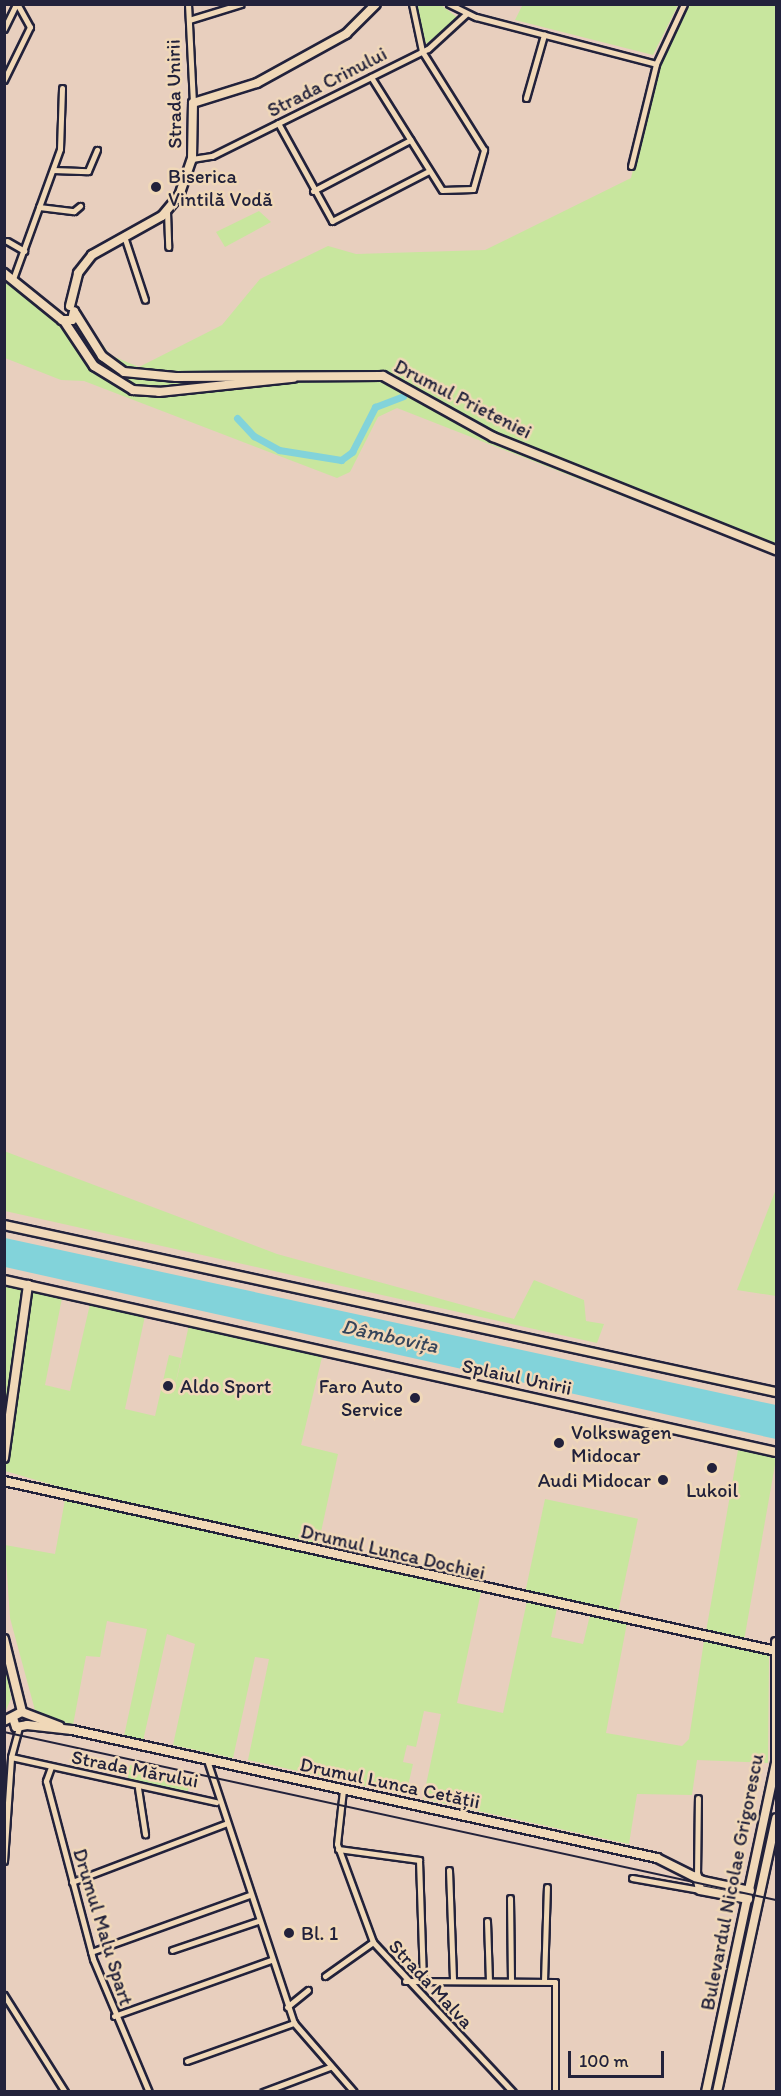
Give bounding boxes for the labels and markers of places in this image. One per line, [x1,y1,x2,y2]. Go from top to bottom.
place label: Biserica Vintilă Vodă [168,164,272,211]
marker: Biserica Vintilă Vodă [149,180,163,194]
place label: Aldo Sport [180,1374,271,1398]
place label: Faro Auto Service [319,1374,403,1421]
marker: Aldo Sport [161,1379,175,1393]
marker: Faro Auto Service [408,1391,422,1405]
place label: Volkswagen Midocar [571,1420,672,1467]
marker: Volkswagen Midocar [552,1436,566,1450]
marker: Lukoil [705,1461,719,1475]
place label: Audi Midocar [537,1468,651,1492]
marker: Audi Midocar [656,1473,670,1487]
place label: Lukoil [686,1478,738,1502]
place label: Bl. 1 [301,1921,338,1945]
marker: Bl. 1 [282,1926,296,1940]

